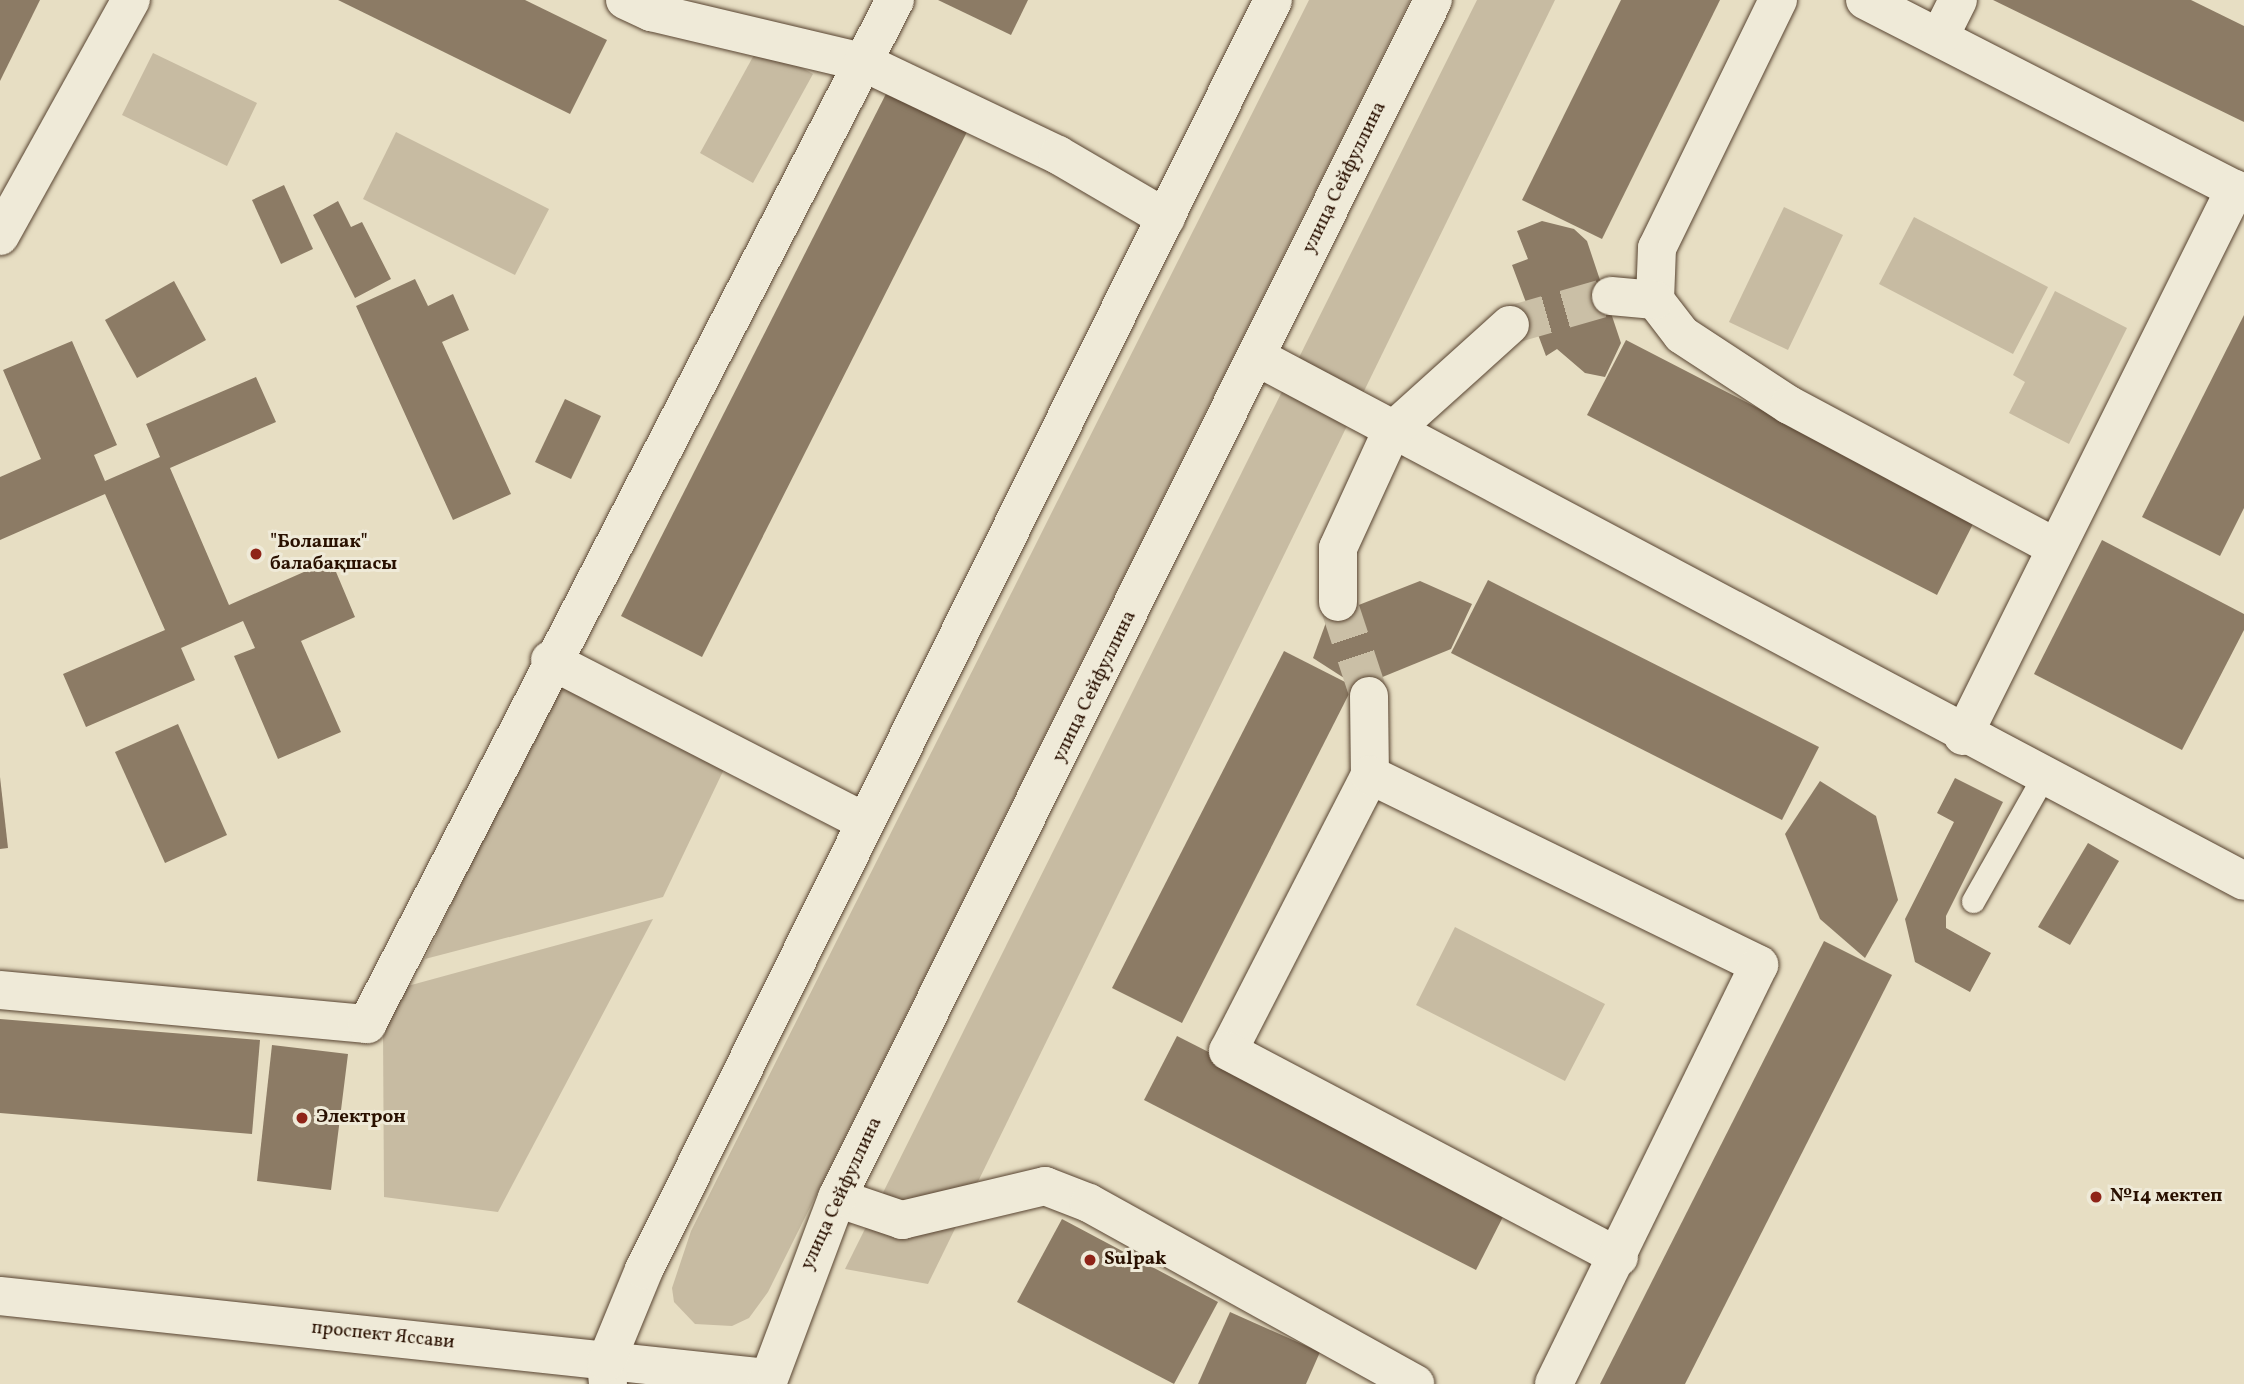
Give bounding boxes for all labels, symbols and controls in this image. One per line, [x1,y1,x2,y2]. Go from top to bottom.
street label: улица Сейфуллина [1298,98,1392,258]
place label: "Болашак" балабақшасы [270,532,397,576]
marker: "Болашак" балабақшасы [248,546,264,562]
street label: улица Сейфуллина [1048,607,1142,767]
place label: Электрон [316,1107,406,1129]
marker: Электрон [294,1110,310,1126]
street label: улица Сейфуллина [797,1114,887,1274]
place label: №14 мектеп [2110,1186,2223,1208]
marker: №14 мектеп [2088,1189,2104,1205]
place label: Sulpak [1104,1249,1167,1271]
marker: Sulpak [1082,1252,1098,1268]
street label: проспект Яссави [310,1317,456,1355]

